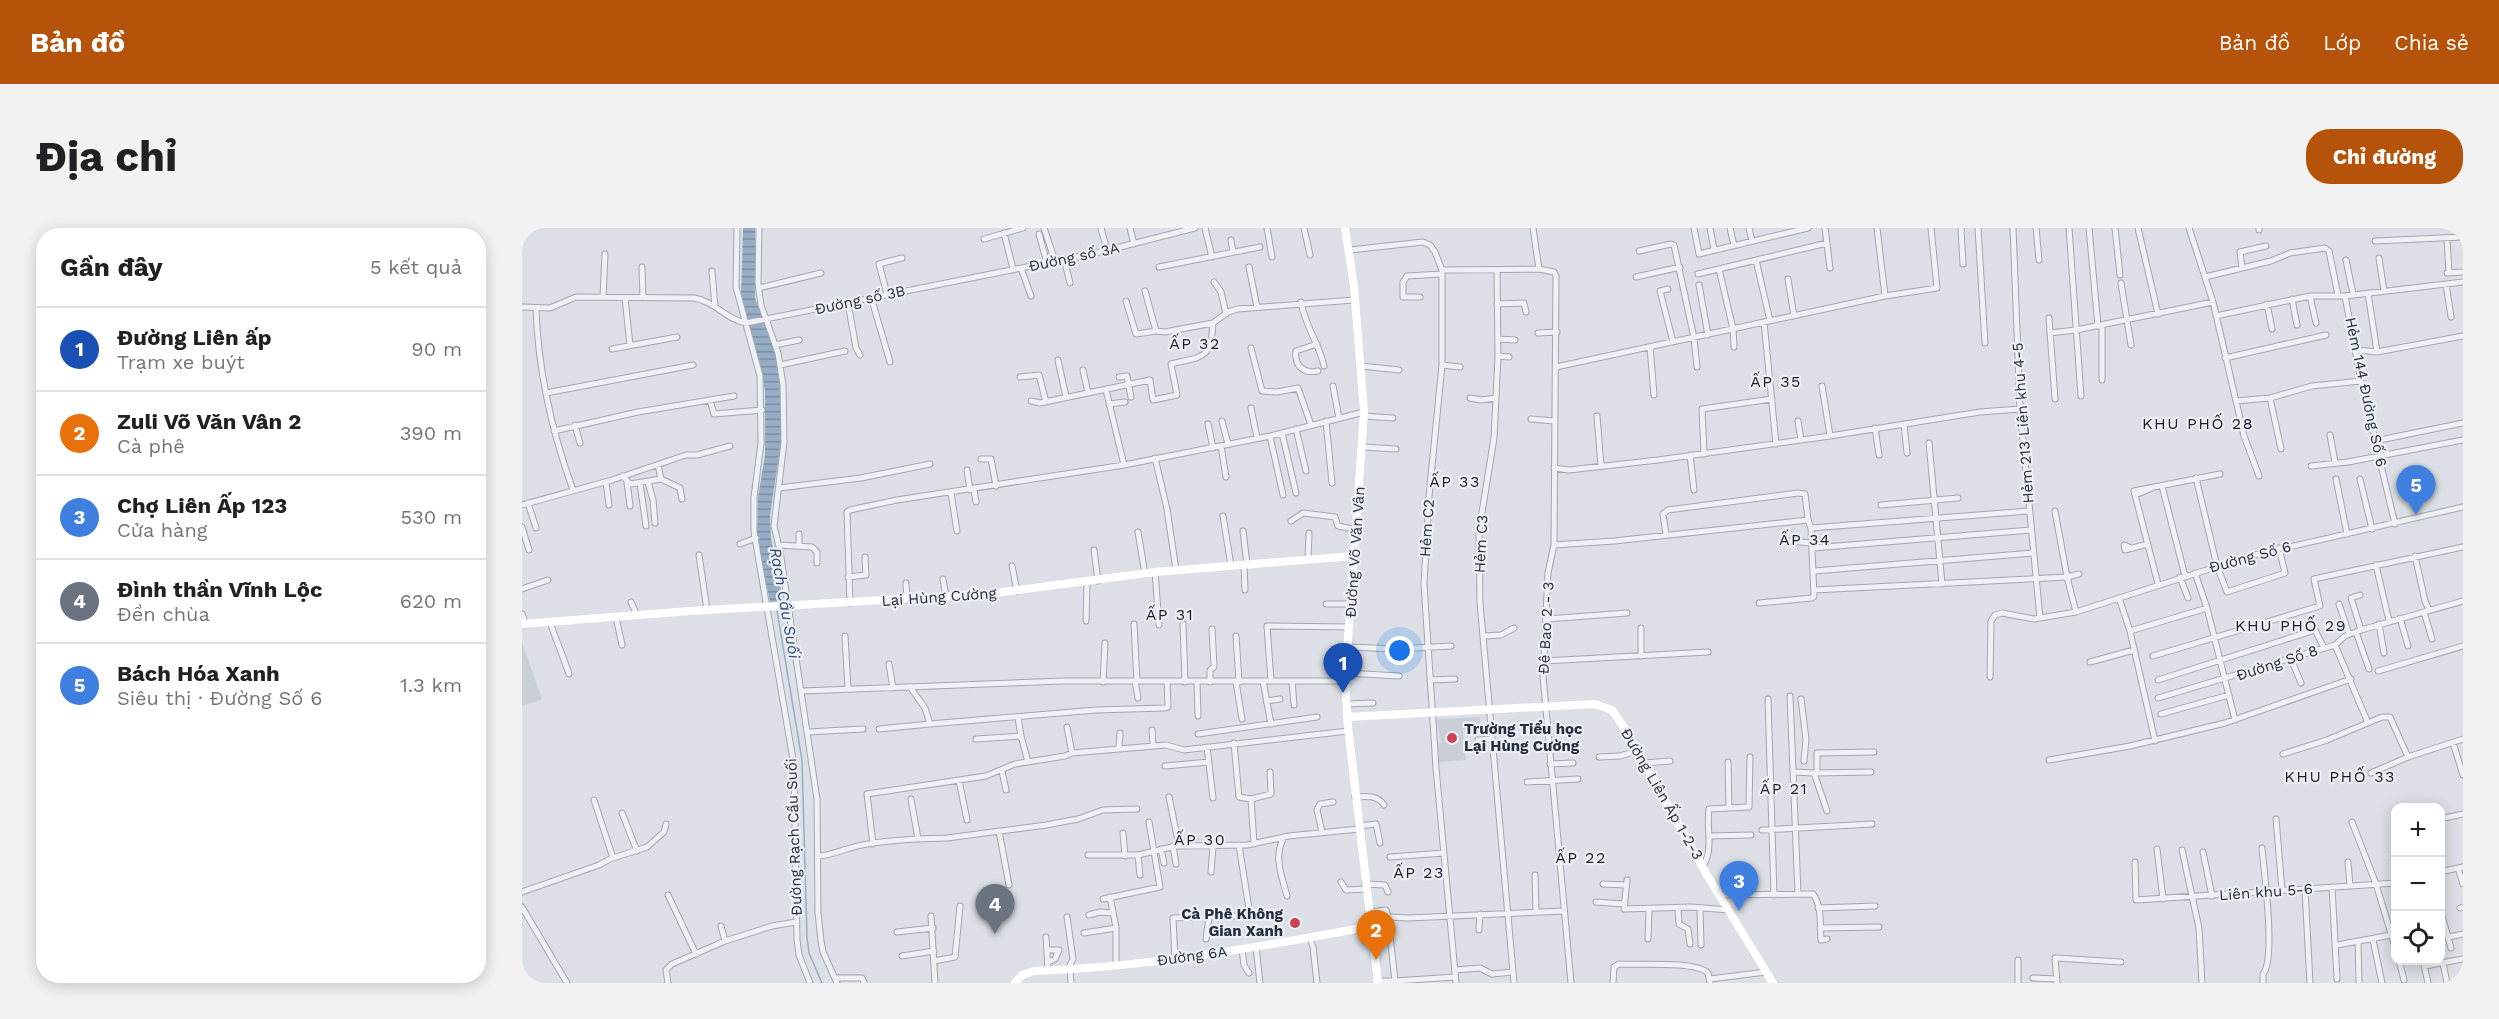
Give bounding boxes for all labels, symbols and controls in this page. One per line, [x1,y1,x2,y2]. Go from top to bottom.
text: Bản đồ [30,26,125,59]
text: Bản đồ [2219,30,2290,55]
text: Lớp [2323,30,2361,55]
text: Chia sẻ [2394,30,2469,55]
button: Chỉ đường [2306,129,2463,184]
text: Địa chỉ [36,132,177,181]
street label: Đường số 3A [1027,239,1121,275]
text: Gần đây [60,252,163,282]
text: 5 kết quả [370,255,462,279]
street label: Đường số 3B [813,282,907,318]
street label: Hẻm 144 Đường Số 6 [2341,316,2391,468]
text: Đường Liên ấp [117,325,271,350]
district label: ẤP 32 [1169,333,1221,353]
text: 1 [75,337,84,361]
text: 90 m [411,337,462,361]
street label: Hẻm 213 Liên khu 4-5 [2008,342,2038,504]
text: Trạm xe buýt [117,350,245,374]
district label: ẤP 35 [1750,371,1802,391]
text: Zuli Võ Văn Vân 2 [117,409,301,434]
district label: KHU PHỐ 28 [2142,413,2254,433]
text: 2 [74,421,85,445]
text: 390 m [400,421,462,445]
text: Cà phê [117,434,185,458]
pin: 5 [2396,466,2436,515]
district label: ẤP 33 [1429,471,1481,491]
street label: Đường Võ Văn Vân [1341,486,1369,618]
text: Chợ Liên Ấp 123 [117,493,287,518]
street label: Hẻm C2 [1416,498,1438,558]
text: 3 [74,505,85,529]
text: 530 m [400,505,462,529]
street label: Hẻm C3 [1470,515,1492,573]
text: Cửa hàng [117,518,207,542]
district label: ẤP 34 [1779,529,1831,549]
street label: Đường Số 6 [2207,537,2293,577]
water label: Rạch Cầu Suối [766,546,804,661]
text: Đình thần Vĩnh Lộc [117,577,322,602]
street label: Đê Bao 2 - 3 [1535,581,1557,675]
street label: Lại Hùng Cường [881,584,997,610]
text: 4 [73,589,86,613]
text: 620 m [400,589,462,613]
text: Đền chùa [117,602,210,626]
district label: ẤP 31 [1146,604,1194,624]
district label: KHU PHỐ 29 [2235,615,2347,635]
your location [1385,636,1414,665]
street label: Đường Số 8 [2234,641,2320,685]
pin: 1 [1324,644,1362,693]
text: Bách Hóa Xanh [117,661,280,686]
text: 5 [74,673,85,697]
text: 1.3 km [400,673,462,697]
text: Siêu thị · Đường Số 6 [117,686,322,710]
place label: Trường Tiểu học Lại Hùng Cường [1464,719,1583,755]
street label: Đường Liên Ấp 1-2-3 [1617,724,1709,863]
marker: Trường Tiểu học Lại Hùng Cường [1445,731,1459,745]
street label: Đường Rạch Cầu Suối [782,758,806,916]
district label: KHU PHỐ 33 [2284,766,2396,786]
district label: ẤP 21 [1760,778,1808,798]
map controls [2391,803,2445,965]
button: + [2391,803,2445,857]
district label: ẤP 30 [1174,829,1226,849]
district label: ẤP 22 [1555,847,1607,867]
button: − [2391,857,2445,911]
district label: ẤP 23 [1393,862,1445,882]
pin: 3 [1720,862,1758,911]
street label: Liên khu 5-6 [2219,880,2313,904]
pin: 4 [976,884,1014,934]
place label: Cà Phê Không Gian Xanh [1181,905,1284,940]
pin: 2 [1356,910,1396,960]
button: locate [2391,911,2445,965]
marker: Cà Phê Không Gian Xanh [1288,916,1302,930]
street label: Đường 6A [1156,942,1228,970]

